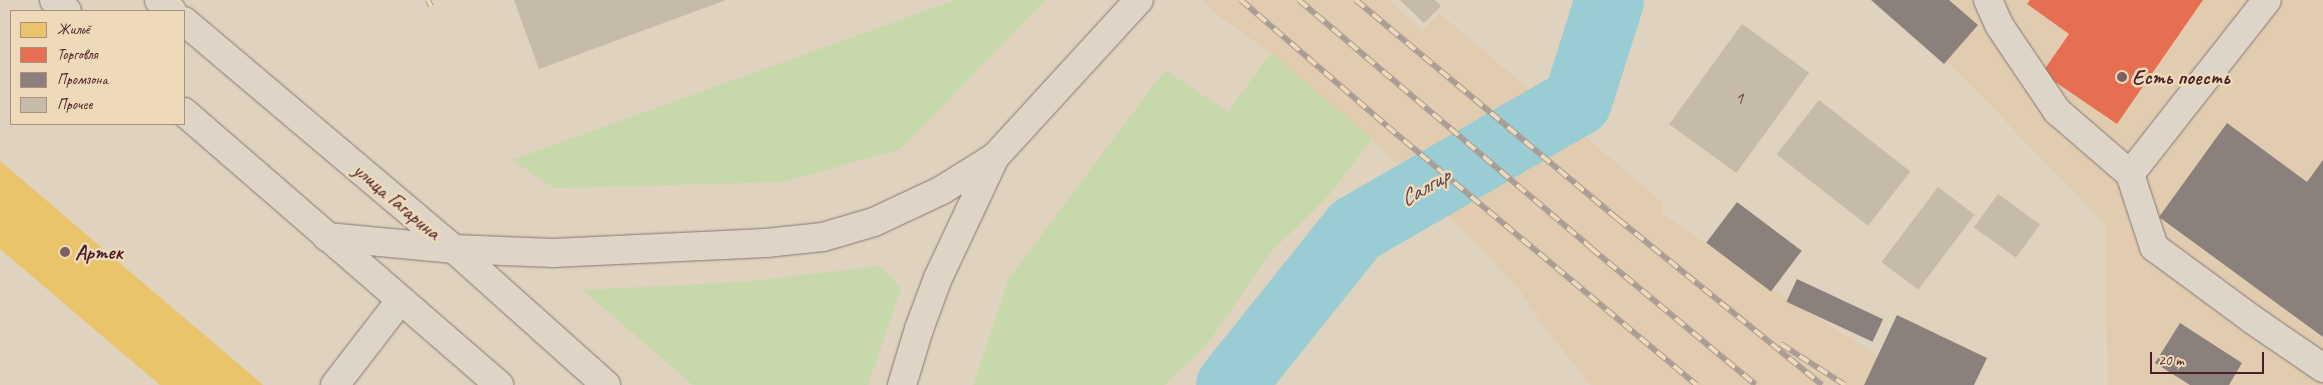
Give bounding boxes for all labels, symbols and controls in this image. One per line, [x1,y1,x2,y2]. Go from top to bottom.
legend [10,10,185,125]
text: Жильё [57,20,90,39]
text: Торговля [57,45,98,64]
place label: Есть поесть [2132,64,2230,90]
text: Промзона [57,70,108,89]
marker: Есть поесть [2116,71,2128,83]
house number: 1 [1735,88,1743,110]
text: Прочее [57,95,92,114]
street label: улица Гагарина [348,157,446,245]
water label: Салгир [1395,163,1455,213]
place label: Артек [75,239,123,265]
marker: Артек [59,246,71,258]
scale bar [2153,342,2267,374]
text: 20 m [2158,351,2184,370]

